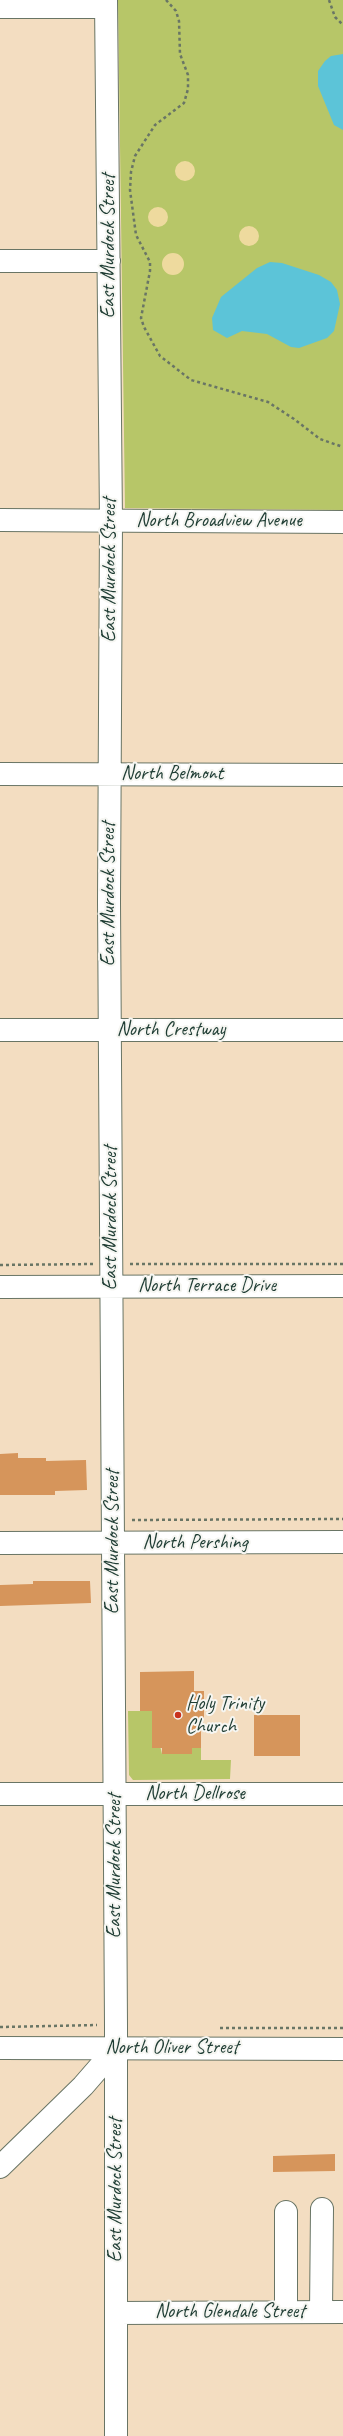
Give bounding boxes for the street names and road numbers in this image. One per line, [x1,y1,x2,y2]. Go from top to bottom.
street label: East Murdock Street [97,174,121,318]
street label: East Murdock Street [98,498,122,642]
street label: North Broadview Avenue [136,509,302,533]
street label: North Belmont [121,762,223,786]
street label: East Murdock Street [97,822,121,966]
street label: North Crestway [117,1018,225,1042]
street label: East Murdock Street [99,1146,123,1290]
street label: North Terrace Drive [138,1274,276,1298]
street label: East Murdock Street [101,1470,125,1614]
street label: North Pershing [142,1531,248,1555]
street label: North Dellrose [145,1782,245,1806]
street label: East Murdock Street [103,1794,127,1938]
street label: North Oliver Street [106,2036,238,2060]
street label: East Murdock Street [104,2118,128,2262]
street label: North Glendale Street [155,2300,305,2324]

